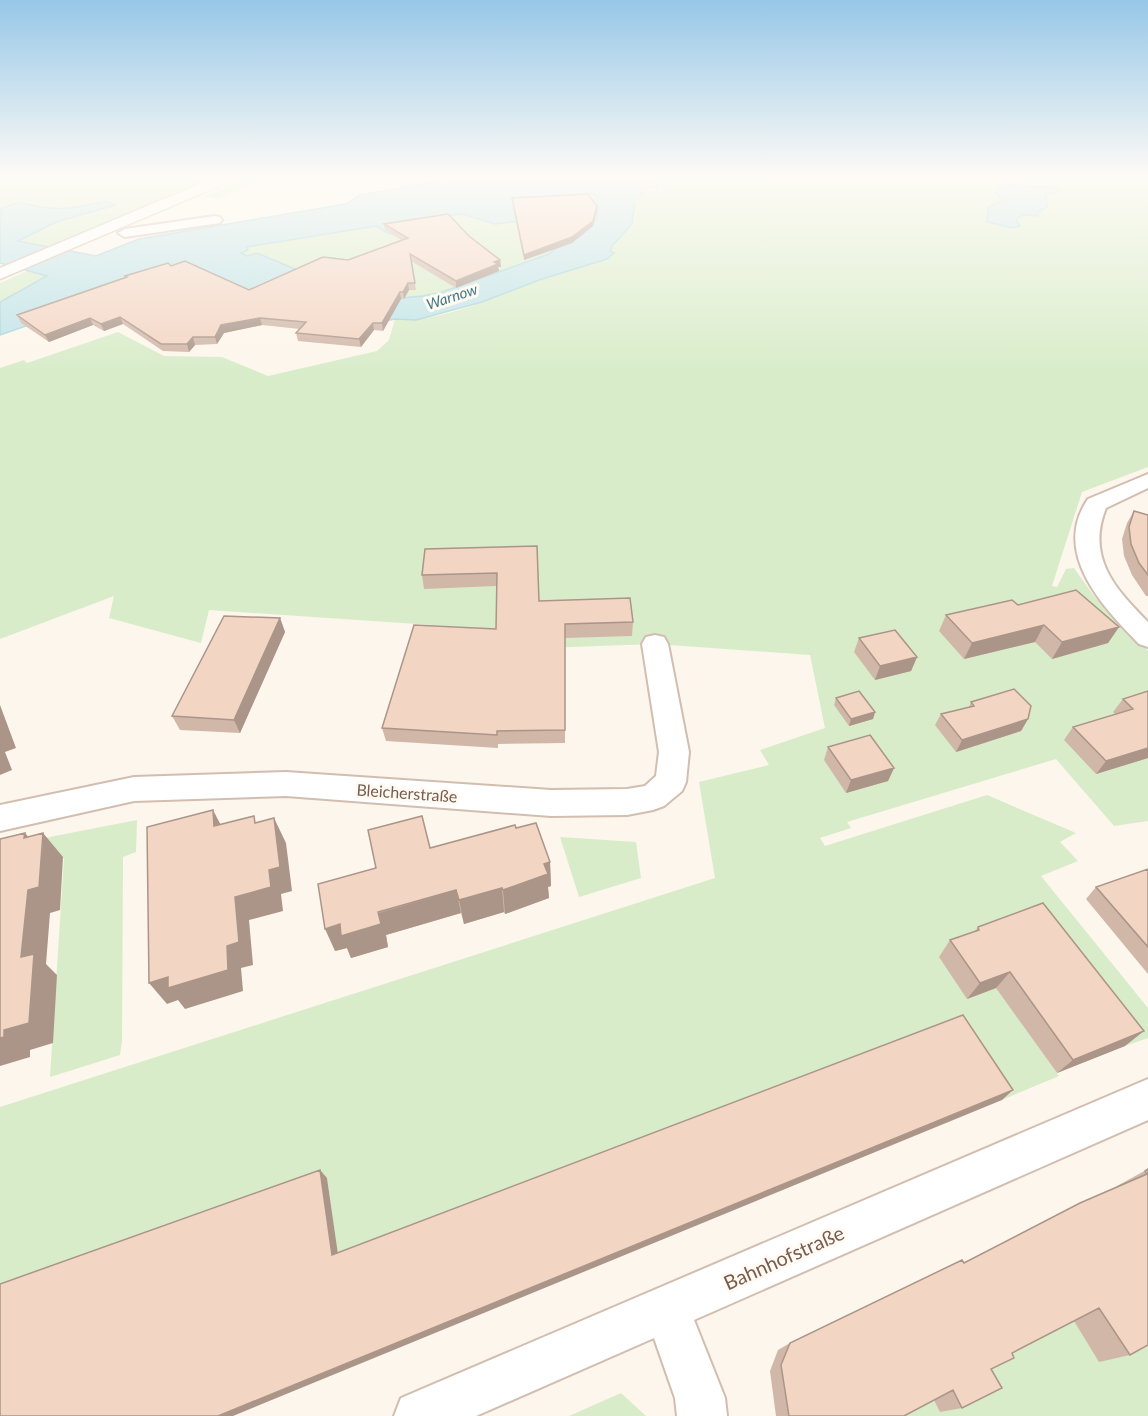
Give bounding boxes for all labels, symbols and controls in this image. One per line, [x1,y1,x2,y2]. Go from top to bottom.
water label: Warnow [424,279,480,313]
street label: Bleicherstraße [356,779,458,806]
street label: Bahnhofstraße [720,1220,848,1294]

